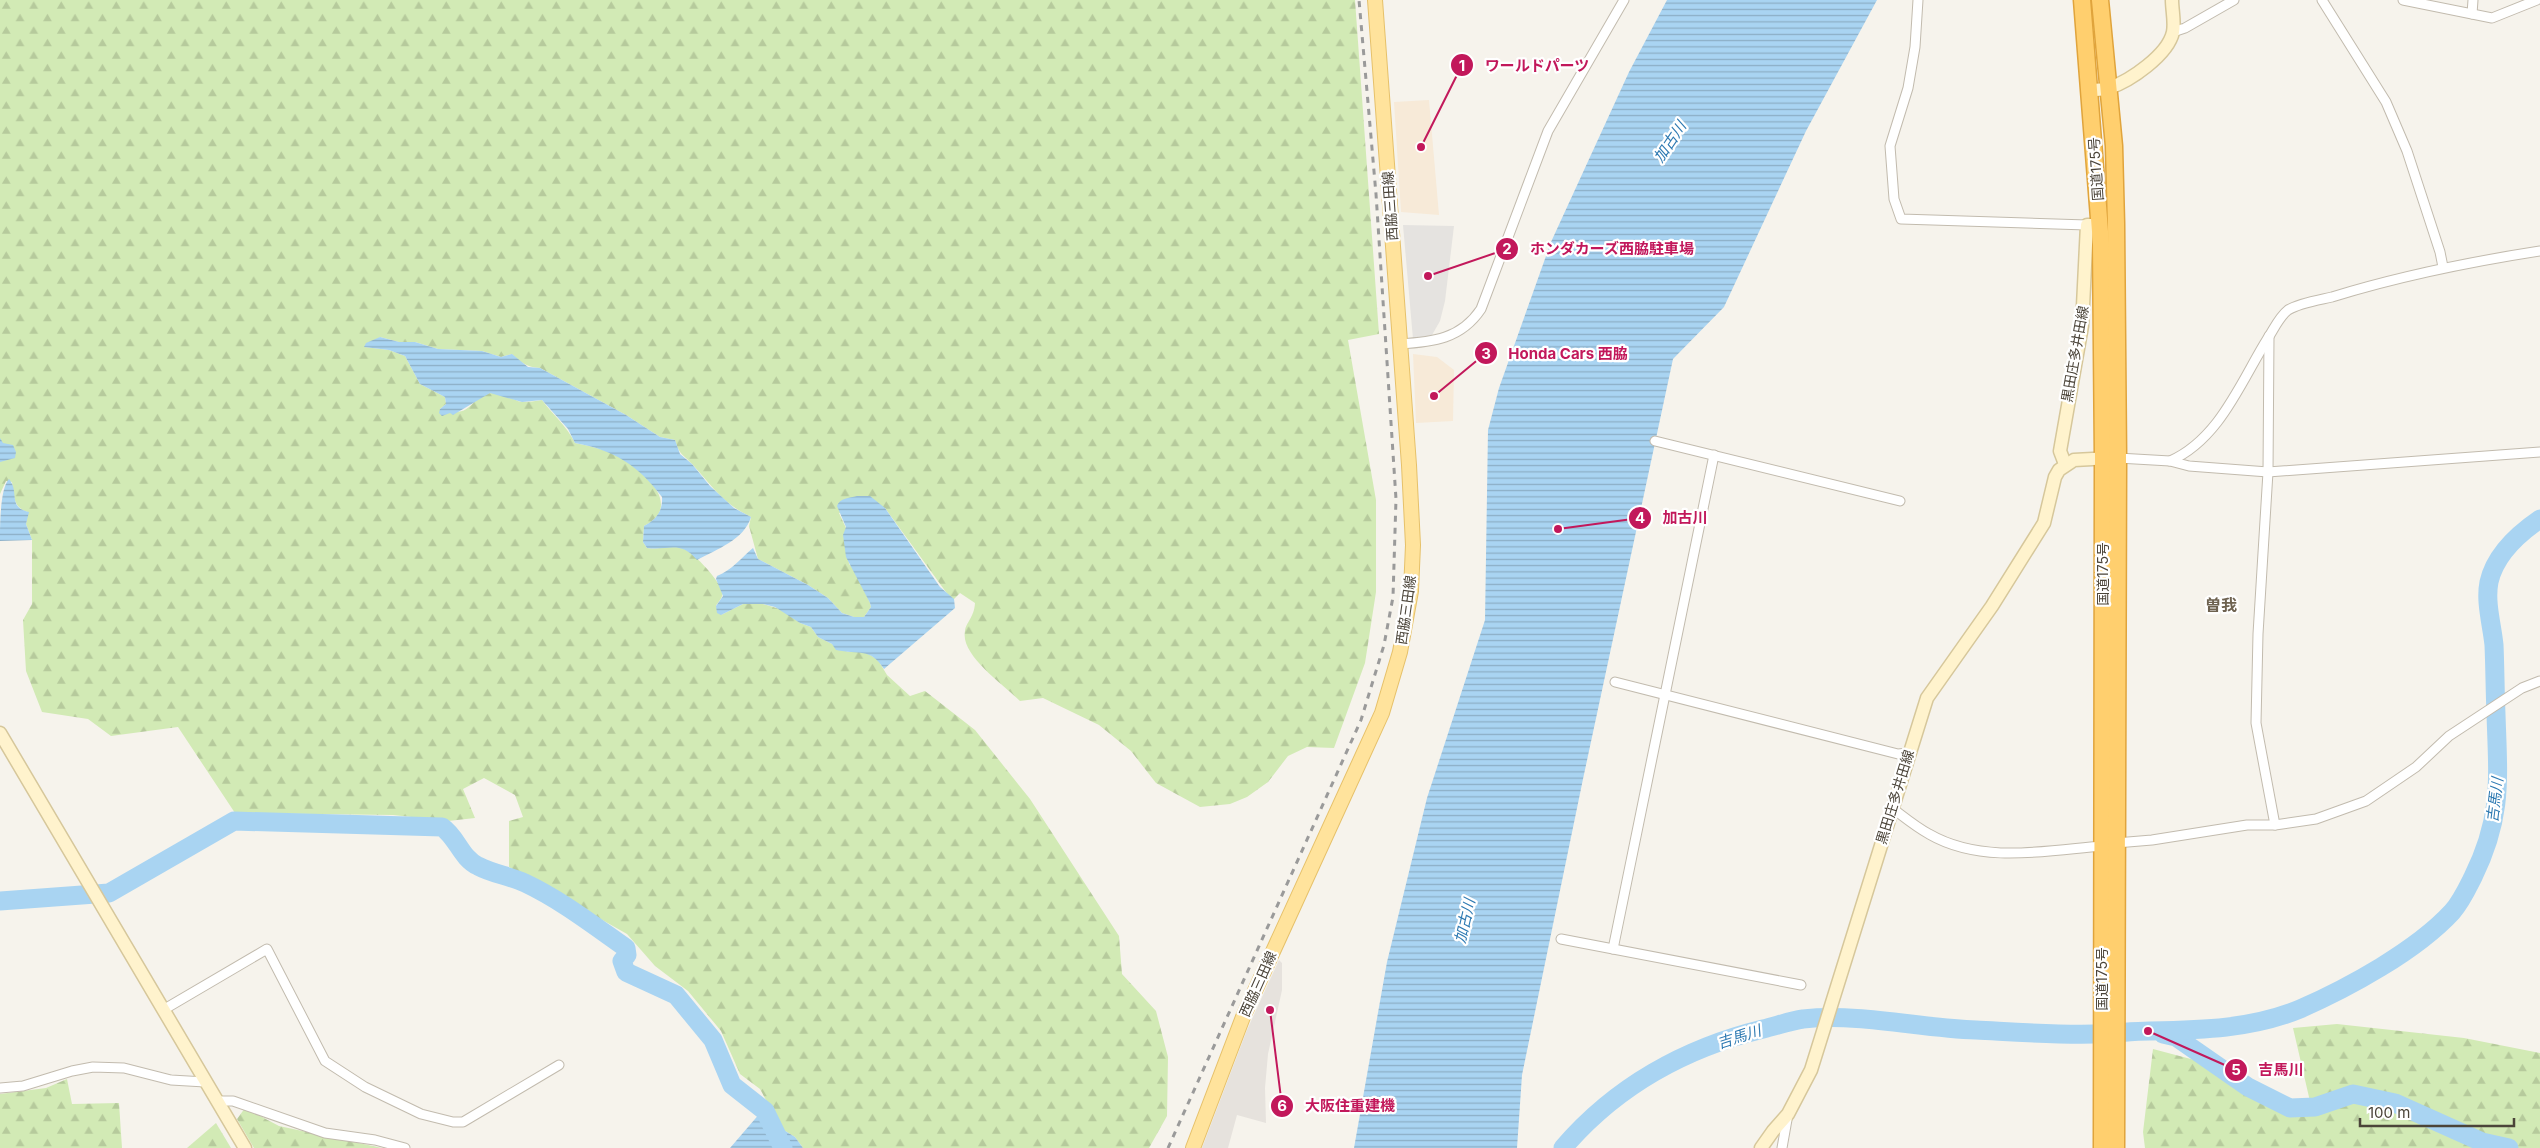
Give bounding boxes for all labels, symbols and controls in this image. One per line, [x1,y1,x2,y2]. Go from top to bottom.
callout: ワールドパーツ [1450,50,1600,80]
text: 1 [1459,56,1465,75]
text: ワールドパーツ [1485,56,1589,75]
water label: 加古川 [1649,116,1691,166]
street label: 国道175号 [2085,137,2106,202]
street label: 西脇三田線 [1379,171,1400,242]
callout: ホンダカーズ西脇駐車場 [1495,234,1705,264]
text: 2 [1502,239,1512,258]
text: ホンダカーズ西脇駐車場 [1530,239,1694,258]
street label: 黒田庄多井田線 [2058,304,2091,404]
callout: Honda Cars 西脇 [1473,338,1638,368]
text: 3 [1481,344,1491,363]
text: Honda Cars 西脇 [1508,344,1628,363]
callout: 加古川 [1628,503,1718,533]
text: 4 [1635,508,1645,527]
text: 加古川 [1662,508,1708,527]
street label: 国道175号 [2094,542,2111,606]
street label: 西脇三田線 [1392,574,1419,646]
district label: 曽我 [2205,595,2237,615]
street label: 黒田庄多井田線 [1872,748,1917,846]
water label: 吉馬川 [2482,774,2507,823]
water label: 加古川 [1450,895,1479,945]
street label: 国道175号 [2093,947,2110,1011]
street label: 西脇三田線 [1236,948,1280,1019]
water label: 吉馬川 [1715,1020,1765,1053]
callout: 吉馬川 [2223,1055,2313,1085]
text: 5 [2231,1060,2241,1079]
text: 吉馬川 [2258,1060,2304,1079]
callout: 大阪住重建機 [1270,1091,1405,1121]
text: 6 [1277,1096,1287,1115]
text: 大阪住重建機 [1305,1096,1395,1115]
scale bar [2360,1096,2514,1128]
text: 100 m [2368,1103,2410,1122]

